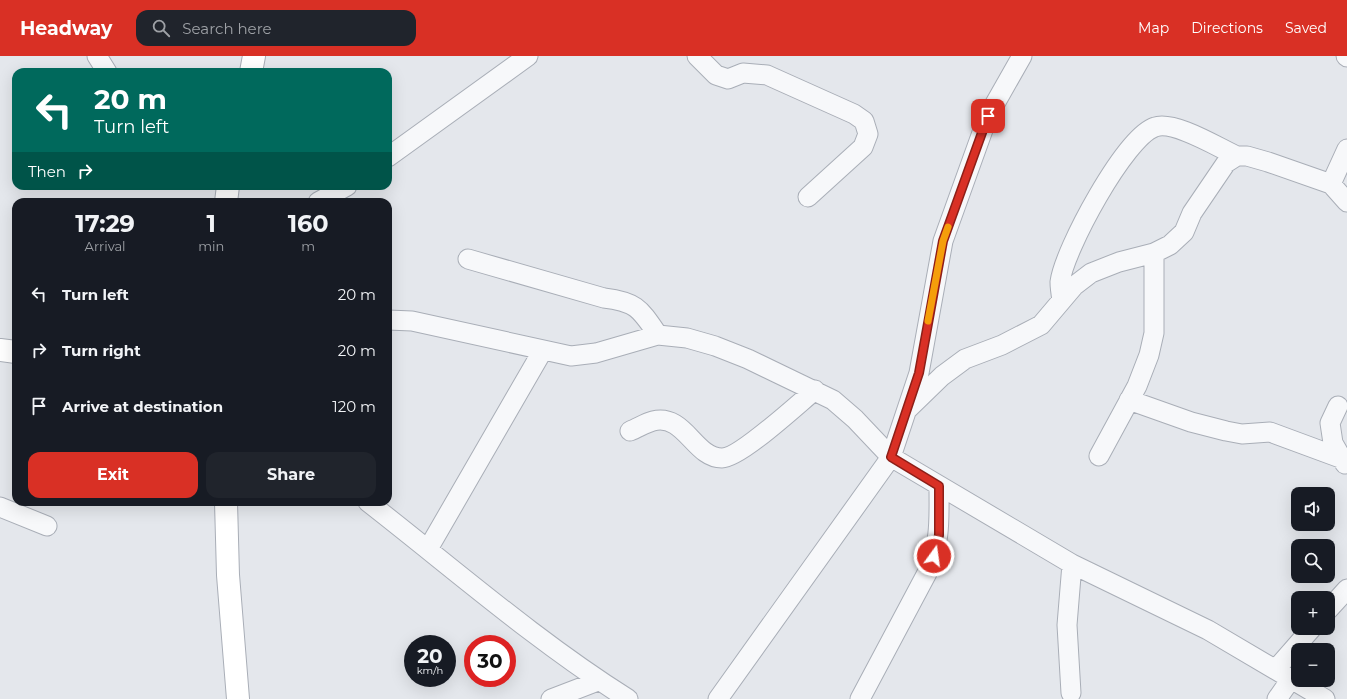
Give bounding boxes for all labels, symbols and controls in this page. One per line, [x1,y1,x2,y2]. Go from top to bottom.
search box [136,10,416,46]
text: Headway [20,17,112,40]
icon: search [150,17,172,39]
text: Search here [182,19,272,38]
text: Map [1138,19,1169,37]
text: Directions [1191,19,1263,37]
text: Saved [1285,19,1327,37]
text: 20 m [94,82,167,116]
icon: left [28,84,80,136]
pin [971,99,1005,133]
icon: arrive [977,105,999,127]
text: Turn left [94,116,169,138]
icon: right [74,160,96,182]
text: Then [28,162,66,181]
text: 17:29 [75,209,135,238]
text: 1 [207,209,216,238]
text: 160 [288,209,329,238]
text: Arrival [85,238,126,254]
text: min [198,238,224,254]
text: m [301,238,315,254]
icon: left [28,283,50,305]
text: Turn left [62,285,129,304]
text: 20 m [338,285,376,304]
icon: right [28,339,50,361]
text: Turn right [62,341,141,360]
text: 20 m [338,341,376,360]
icon: arrive [28,395,50,417]
text: Arrive at destination [62,397,223,416]
text: 120 m [332,397,376,416]
button: Exit [28,452,198,498]
button: Share [206,452,376,498]
map controls [1291,487,1335,687]
button: sound [1291,487,1335,531]
position arrow [913,535,955,577]
button: search [1291,539,1335,583]
button: + [1291,591,1335,635]
speed limit sign: 30 [464,635,516,687]
button: − [1291,643,1335,687]
text: 20 [417,644,443,668]
text: km/h [417,664,443,677]

